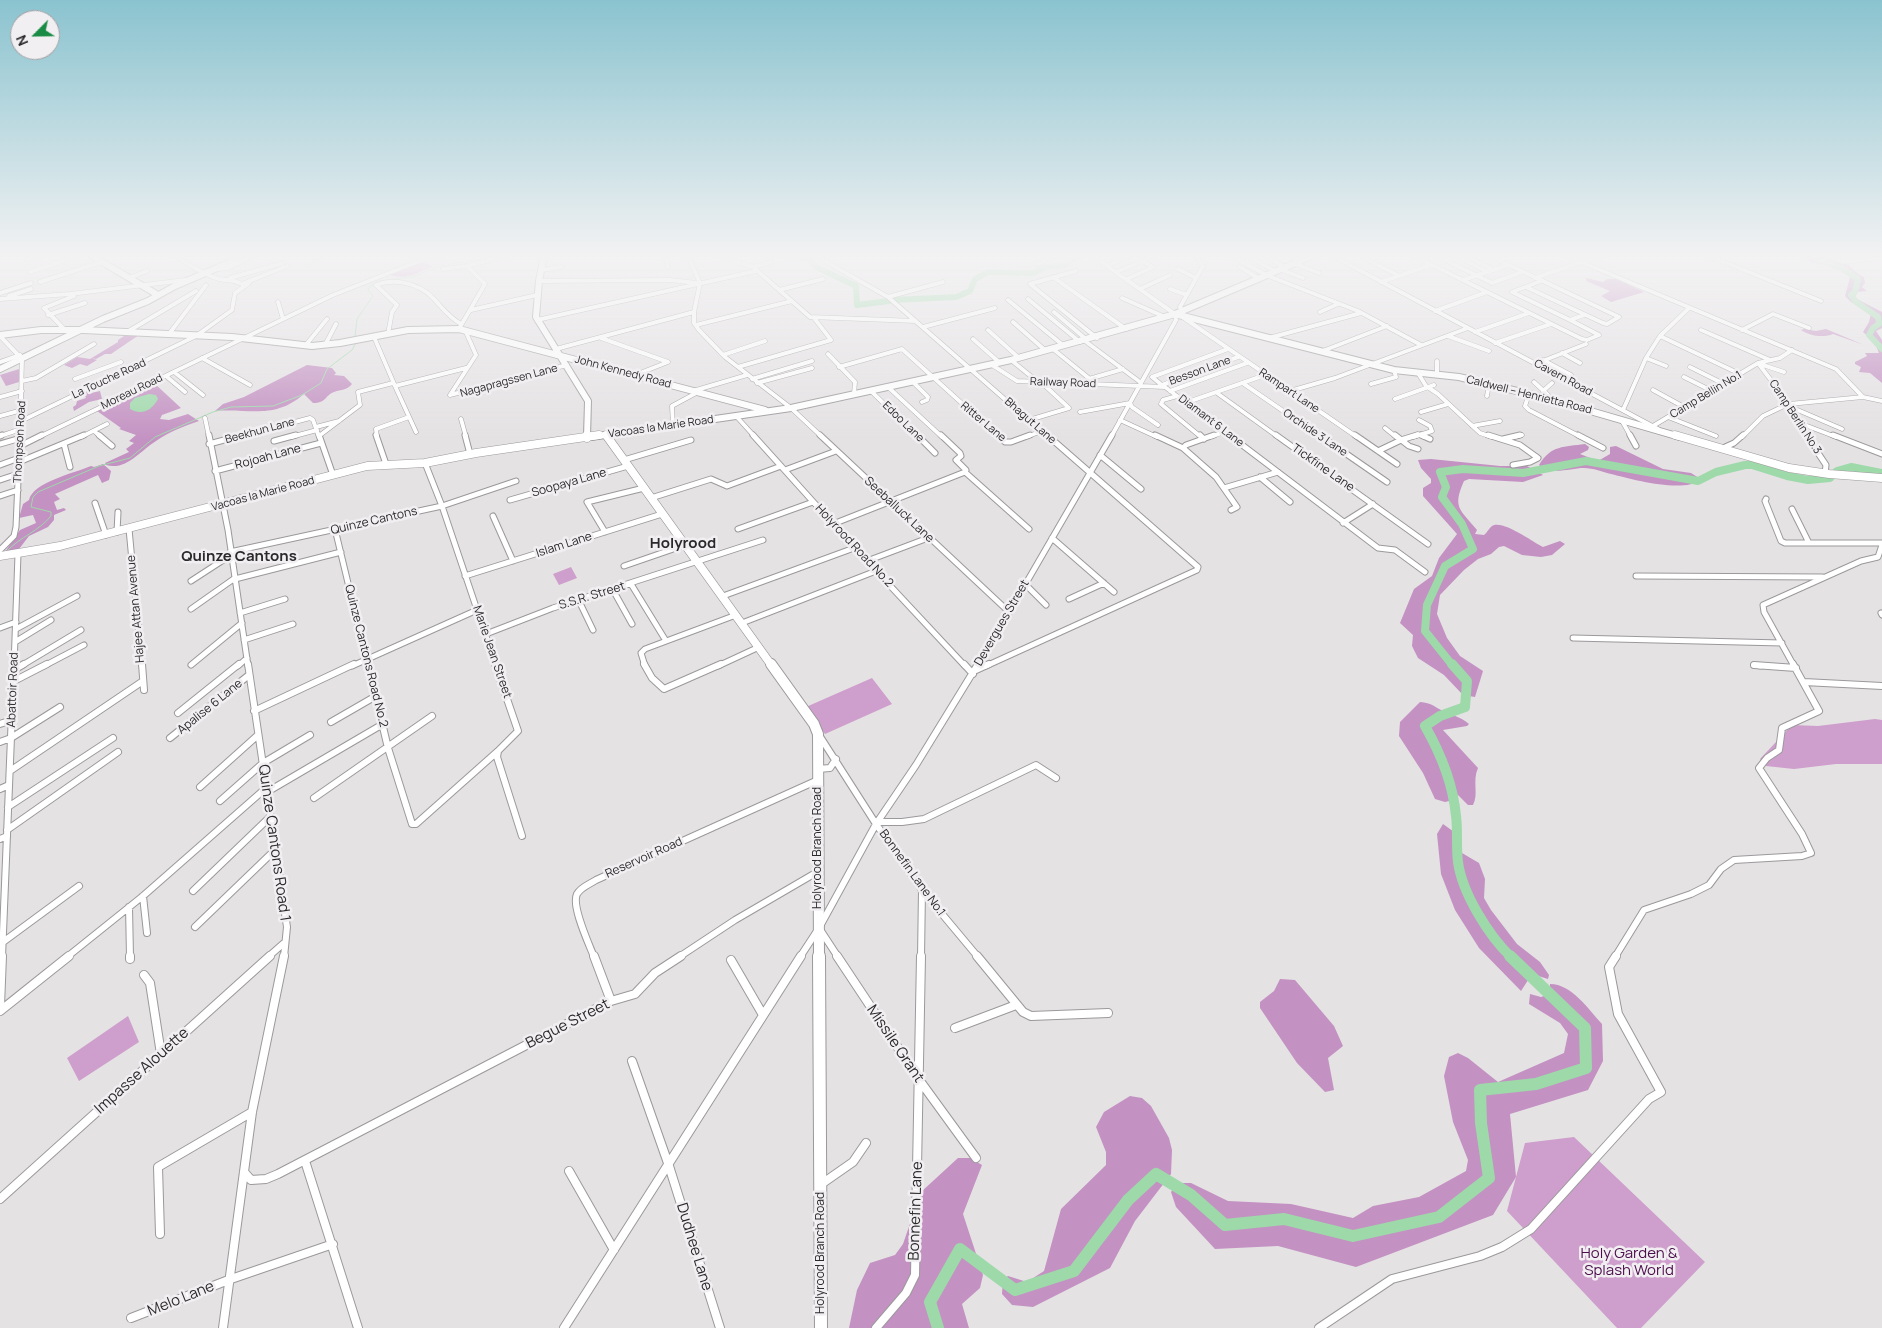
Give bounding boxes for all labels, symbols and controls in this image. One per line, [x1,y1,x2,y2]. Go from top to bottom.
north arrow [10,10,60,60]
text: N [11,32,32,49]
street label: John Kennedy Road [573,353,673,391]
street label: Besson Lane [1167,354,1233,388]
street label: La Touche Road [70,356,148,402]
street label: Cavern Road [1532,357,1594,399]
street label: Nagapragssen Lane [459,362,559,400]
street label: Rampart Lane [1256,366,1322,416]
street label: Camp Bellin No.1 [1668,368,1744,422]
street label: Moreau Road [99,371,165,413]
street label: Caldwell – Henrietta Road [1465,373,1593,417]
street label: Railway Road [1030,375,1096,391]
street label: Camp Berlin No.3 [1766,377,1824,457]
street label: Diamant 6 Lane [1176,392,1246,450]
street label: Bhagut Lane [1002,395,1058,447]
street label: Edoo Lane [879,399,927,445]
street label: Ritter Lane [958,399,1008,445]
street label: Thompson Road [11,400,29,484]
street label: Orchide 3 Lane [1280,407,1350,459]
street label: Vacoas la Marie Road [607,413,715,441]
street label: Beekhun Lane [224,415,296,447]
street label: Rojoah Lane [233,441,303,473]
street label: Tickfine Lane [1289,441,1357,495]
street label: Soopaya Lane [530,465,608,501]
street label: Vacoas la Marie Road [210,474,316,514]
street label: Seeballuck Lane [861,474,937,546]
street label: Holyrood Road No.2 [812,502,896,590]
street label: Quinze Cantons [329,504,419,538]
street label: Islam Lane [534,529,594,561]
district label: Holyrood [650,535,716,553]
district label: Quinze Cantons [181,548,297,566]
street label: Hajee Attan Avenue [124,555,148,663]
street label: Devergues Street [972,577,1032,669]
street label: S.S.R. Street [557,579,627,613]
street label: Quinze Cantons Road No.2 [341,583,391,729]
street label: Marie Jean Street [469,604,515,700]
street label: Abattoir Road [4,652,22,728]
street label: Apalise 6 Lane [175,676,245,738]
street label: Quinze Cantons Road 1 [254,764,294,922]
street label: Holyrood Branch Road [811,787,825,909]
street label: Bonnefin Lane No.1 [876,827,948,919]
street label: Reservoir Road [603,835,685,881]
street label: Begue Street [523,995,613,1053]
street label: Missile Grant [862,1002,928,1086]
street label: Impasse Alouette [91,1024,193,1118]
street label: Bonnefin Lane [905,1161,927,1261]
street label: Holyrood Branch Road [814,1192,828,1314]
street label: Dudhee Lane [672,1201,716,1293]
park label: Holy Garden & Splash World [1581,1245,1677,1280]
street label: Melo Lane [145,1277,217,1321]

